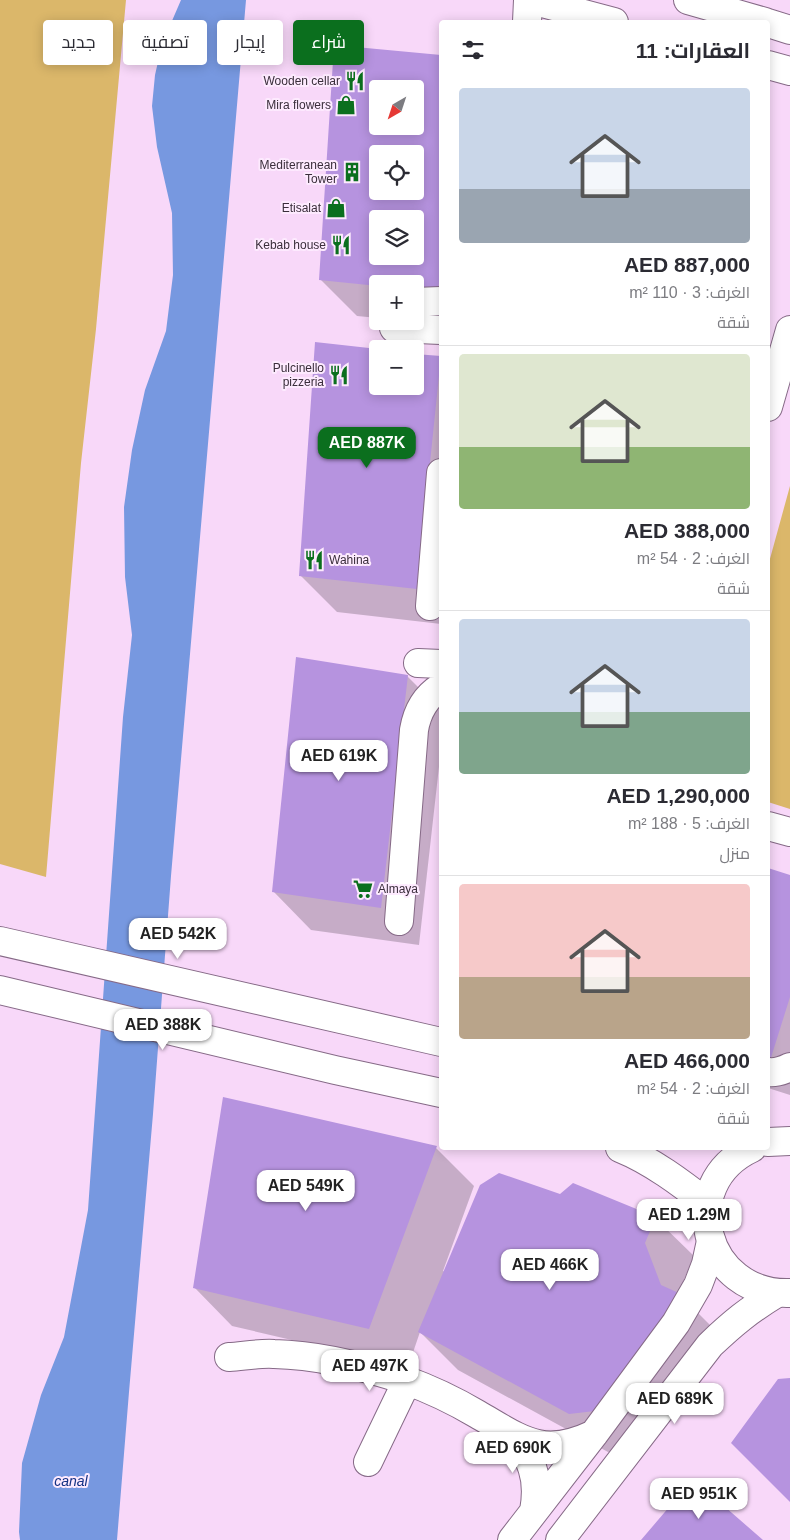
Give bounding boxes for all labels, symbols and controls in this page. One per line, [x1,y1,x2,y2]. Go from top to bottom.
chip: جديد [43,20,113,65]
chip: تصفية [123,20,207,65]
chip: إيجار [217,20,283,65]
chip: شراء [293,20,364,65]
icon: filters [459,36,487,64]
text: العقارات: 11 [636,39,750,62]
restaurant icon: Wooden cellar [344,70,366,92]
place label: Wooden cellar [264,74,340,88]
north arrow [369,80,424,135]
map controls [369,80,424,395]
shop icon: Mira flowers [335,94,357,116]
place label: Mira flowers [266,98,331,112]
icon: home [560,121,650,211]
button: locate [369,145,424,200]
place label: Mediterranean Tower [260,158,337,186]
building icon: Mediterranean Tower [341,161,363,183]
shop icon: Etisalat [325,197,347,219]
place label: Etisalat [282,201,322,215]
button: layers [369,210,424,265]
restaurant icon: Kebab house [330,234,352,256]
place label: Kebab house [255,238,326,252]
text: AED 887,000 [624,253,750,276]
button: + [369,275,424,330]
text: الغرف: 3 · 110 m² [629,284,750,301]
text: شقة [717,314,750,331]
button: − [369,340,424,395]
place label: Pulcinello pizzeria [273,361,324,389]
restaurant icon: Pulcinello pizzeria [328,364,350,386]
icon: home [560,386,650,476]
pin: AED 887K [315,426,419,469]
text: AED 887K [329,434,405,451]
text: AED 388,000 [624,519,750,542]
restaurant icon: Wahina [303,549,325,571]
text: الغرف: 2 · 54 m² [637,550,750,567]
place label: Wahina [329,553,370,567]
text: شقة [717,580,750,597]
icon: home [560,651,650,741]
pin: AED 619K [287,740,391,782]
text: AED 619K [301,747,377,764]
text: AED 1,290,000 [606,784,750,807]
text: الغرف: 5 · 188 m² [628,815,750,832]
text: منزل [720,845,750,862]
supermarket icon: Almaya [352,878,374,900]
place label: Almaya [378,882,418,896]
icon: home [560,916,650,1006]
pin: AED 542K [126,918,230,960]
text: AED 542K [140,925,216,942]
pin: AED 388K [111,1008,215,1051]
text: AED 388K [125,1016,201,1033]
text: AED 466,000 [624,1049,750,1072]
text: الغرف: 2 · 54 m² [637,1080,750,1097]
text: شقة [717,1110,750,1127]
pin: AED 549K [254,1170,358,1212]
text: AED 549K [268,1177,344,1194]
pin: AED 1.29M [632,1198,746,1241]
text: AED 1.29M [648,1206,730,1223]
pin: AED 466K [498,1248,602,1291]
text: AED 466K [512,1256,588,1273]
pin: AED 497K [318,1350,422,1392]
text: AED 497K [332,1357,408,1374]
pin: AED 689K [623,1382,727,1425]
text: AED 689K [637,1390,713,1407]
pin: AED 690K [461,1432,565,1474]
text: AED 690K [475,1439,551,1456]
water label: canal [54,1473,89,1489]
pin: AED 951K [647,1478,751,1520]
text: AED 951K [661,1485,737,1502]

